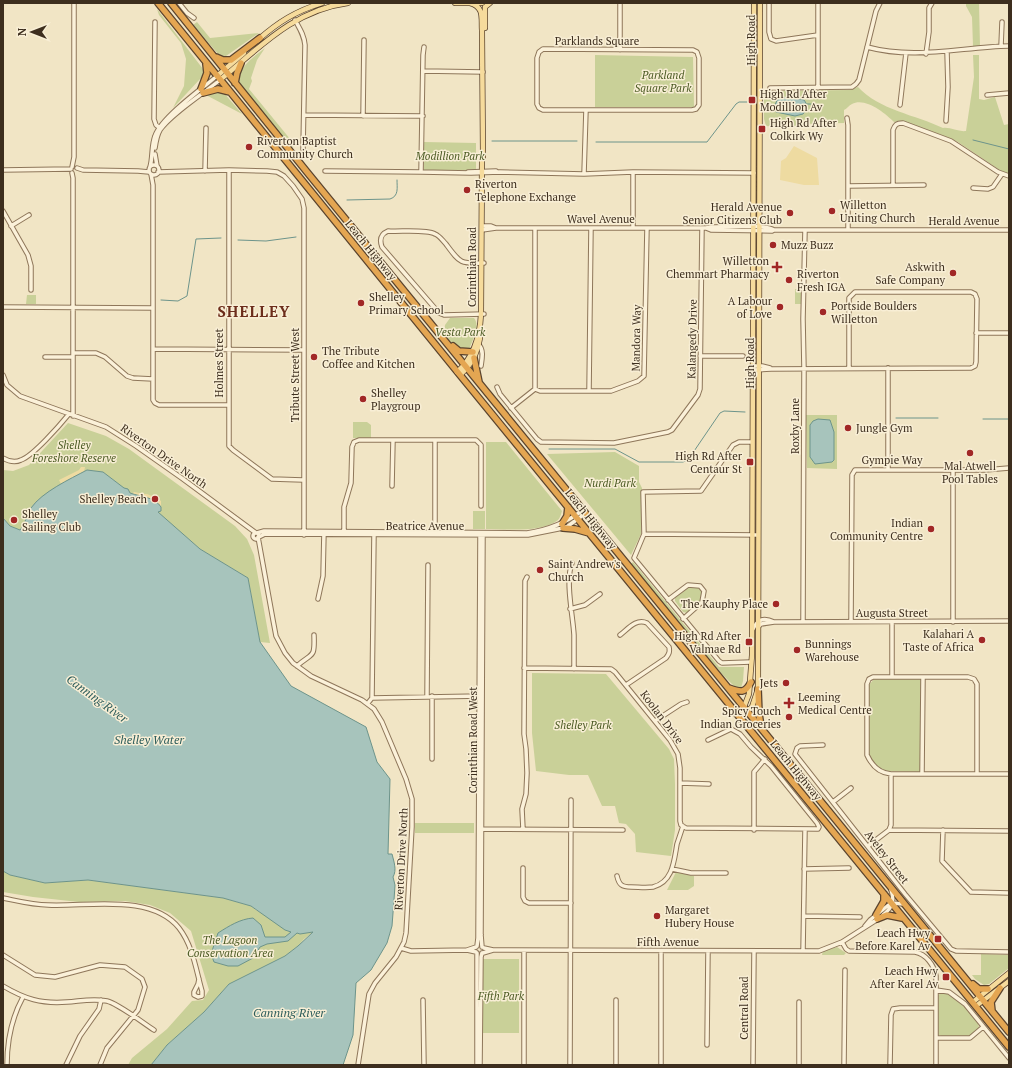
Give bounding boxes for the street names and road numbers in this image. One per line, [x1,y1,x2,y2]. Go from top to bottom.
street label: High Road [744,15,758,65]
street label: Parklands Square [555,34,640,48]
street label: Wavel Avenue [567,212,635,226]
street label: Herald Avenue [928,214,1000,228]
street label: Leach Highway [342,217,400,284]
street label: Corinthian Road [465,227,479,307]
street label: Kalangedy Drive [684,298,700,379]
street label: Mandora Way [628,304,644,372]
street label: Holmes Street [212,328,226,398]
street label: Tribute Street West [288,328,302,422]
street label: High Road [743,338,757,388]
street label: Roxby Lane [788,397,802,454]
street label: Riverton Drive North [118,421,210,491]
street label: Gympie Way [861,453,923,467]
street label: Leach Highway [562,486,620,553]
street label: Beatrice Avenue [386,519,465,533]
street label: Augusta Street [856,606,928,620]
street label: Corinthian Road West [466,687,480,793]
street label: Koolan Drive [637,688,687,747]
street label: Leach Highway [767,737,825,804]
street label: Riverton Drive North [391,807,411,911]
street label: Aveley Street [862,828,912,886]
street label: Fifth Avenue [637,935,699,949]
street label: Central Road [737,976,751,1040]

